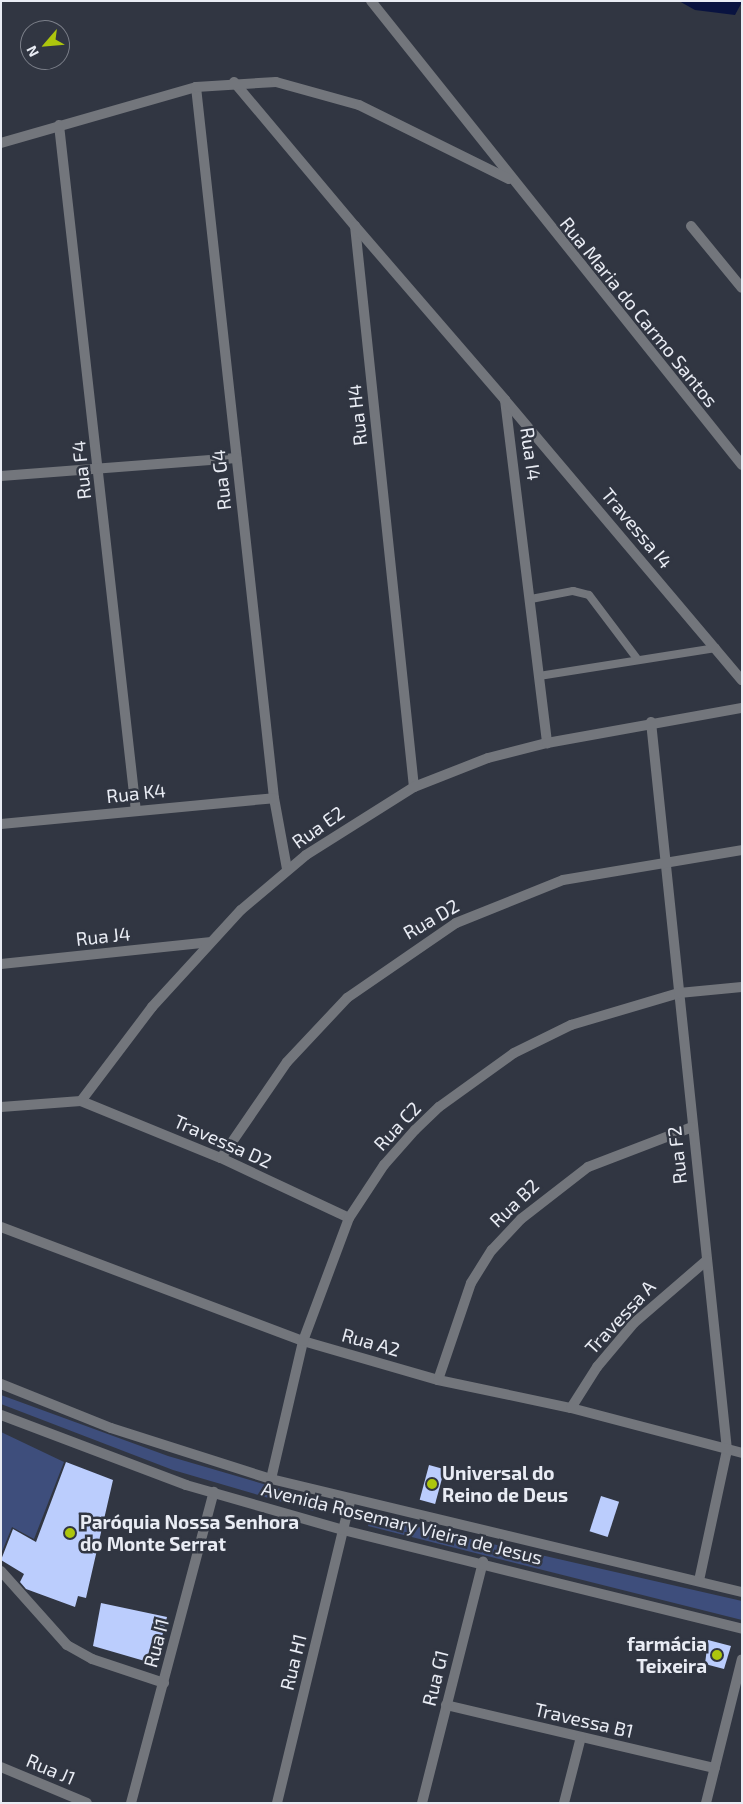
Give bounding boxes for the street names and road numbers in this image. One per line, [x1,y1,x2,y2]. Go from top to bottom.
street label: Rua Maria do Carmo Santos [555,212,723,412]
street label: Rua H4 [342,383,372,447]
street label: Rua I4 [516,426,546,482]
street label: Rua F4 [67,439,95,501]
street label: Rua G4 [206,449,236,511]
street label: Travessa I4 [597,483,677,573]
street label: Rua K4 [105,779,167,807]
street label: Rua E2 [287,801,349,853]
street label: Rua D2 [399,894,463,944]
street label: Rua J4 [74,922,132,950]
street label: Rua C2 [369,1097,425,1155]
street label: Travessa D2 [171,1109,275,1173]
street label: Rua F2 [663,1125,691,1185]
street label: Rua B2 [485,1174,543,1232]
street label: Travessa A [580,1275,660,1359]
street label: Rua A2 [339,1323,403,1361]
street label: Avenida Rosemary Vieira de Jesus [259,1477,545,1569]
street label: Rua I1 [139,1616,173,1670]
street label: Rua H1 [275,1631,311,1693]
street label: Rua G1 [417,1648,453,1708]
street label: Travessa B1 [532,1698,636,1742]
street label: Rua J1 [23,1748,79,1790]

